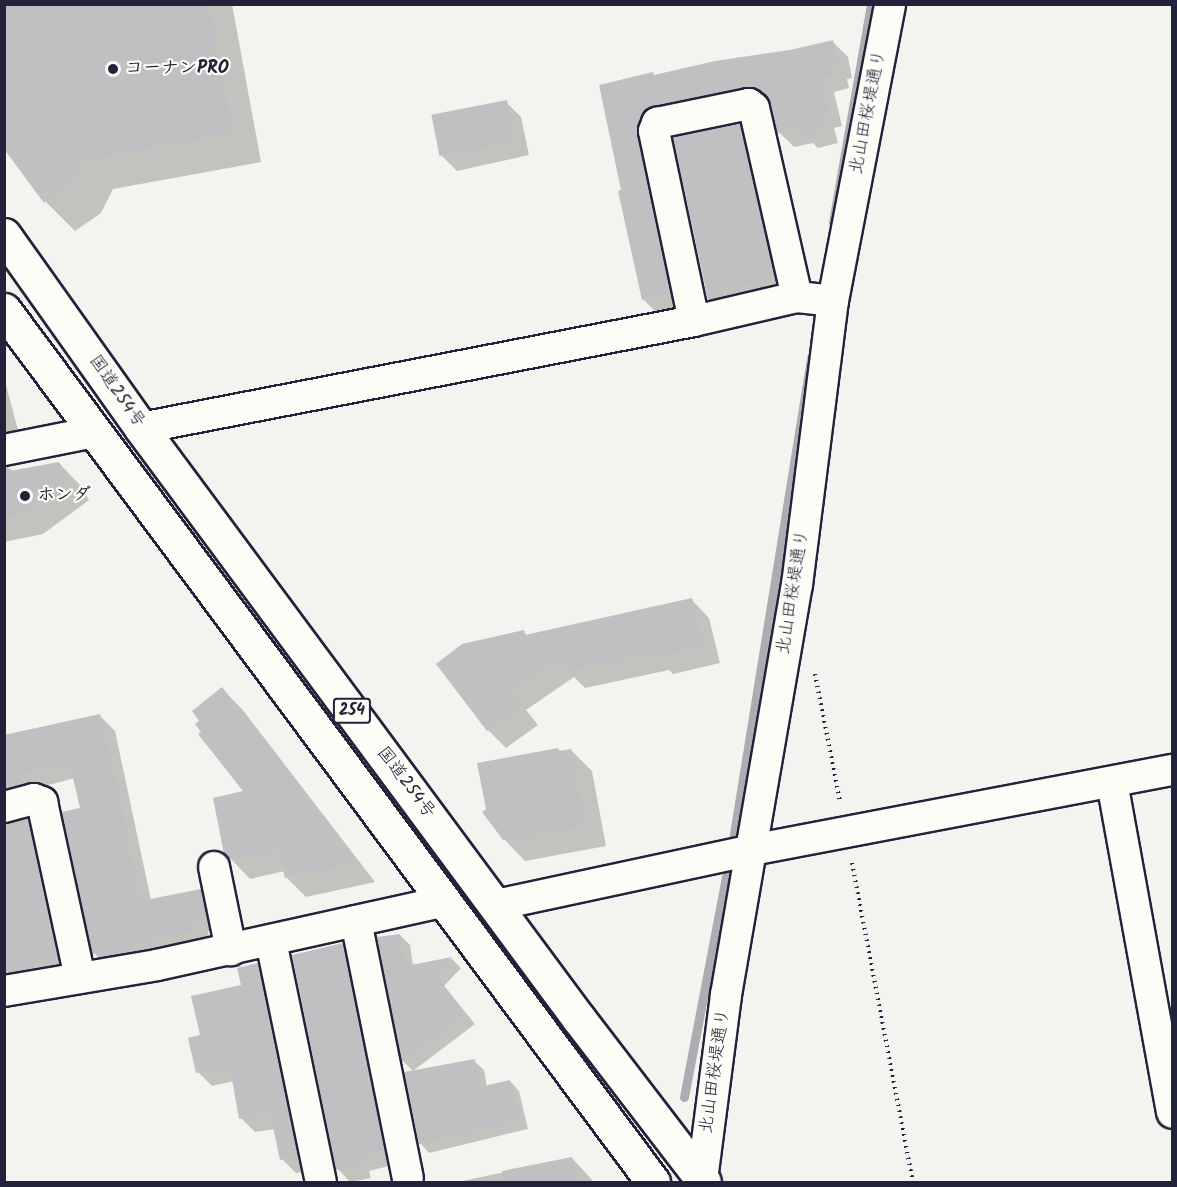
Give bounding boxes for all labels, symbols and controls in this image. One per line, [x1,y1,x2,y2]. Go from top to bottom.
street label: 北山田桜堤通り [846,48,892,176]
place label: コーナンPRO [125,58,229,80]
marker: コーナンPRO [106,62,120,76]
street label: 国道254号 [83,351,149,433]
place label: ホンダ [37,485,91,507]
marker: ホンダ [18,489,32,503]
street label: 北山田桜堤通り [773,528,815,656]
road number: 254 [332,698,372,724]
street label: 国道254号 [371,743,439,823]
street label: 北山田桜堤通り [697,1007,735,1135]

